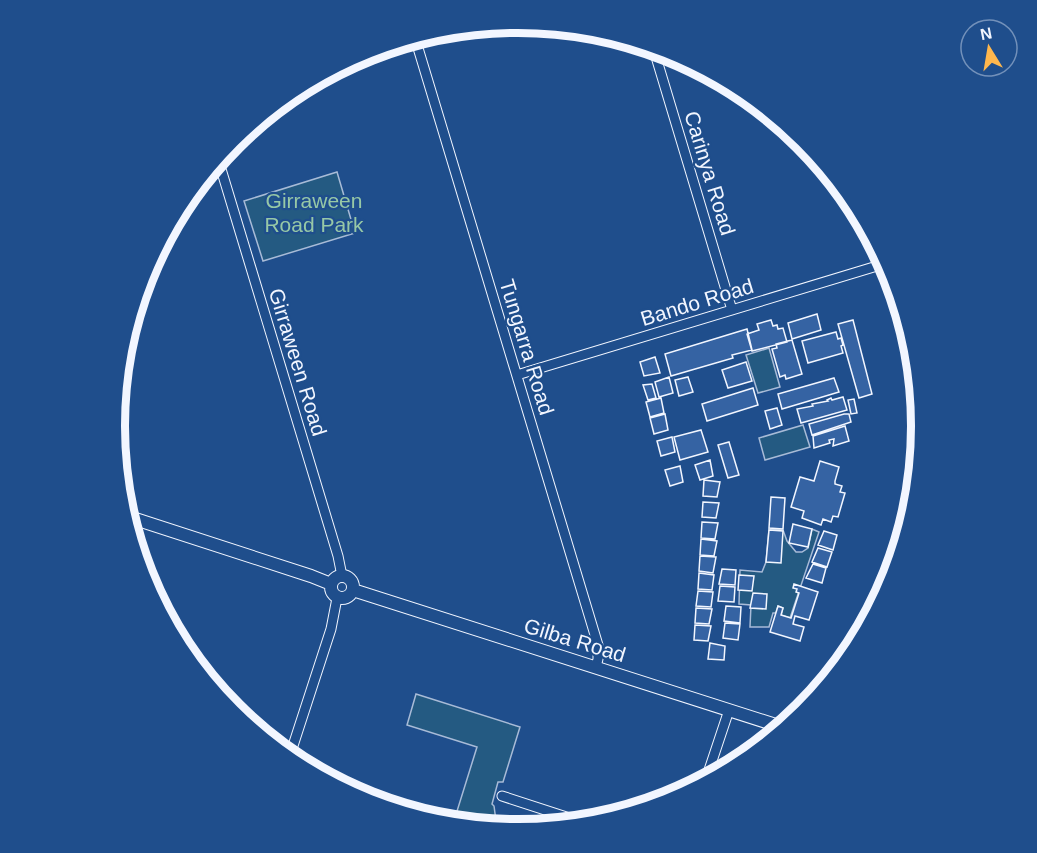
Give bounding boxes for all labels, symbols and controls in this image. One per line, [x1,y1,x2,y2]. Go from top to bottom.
north arrow [959,18,1019,78]
text: N [979,24,994,43]
street label: Carinya Road [680,108,740,238]
park label: Girraween Road Park [264,189,364,236]
street label: Bando Road [638,274,756,330]
street label: Tungarra Road [495,276,559,418]
street label: Girraween Road [265,286,331,438]
street label: Gilba Road [521,614,629,666]

